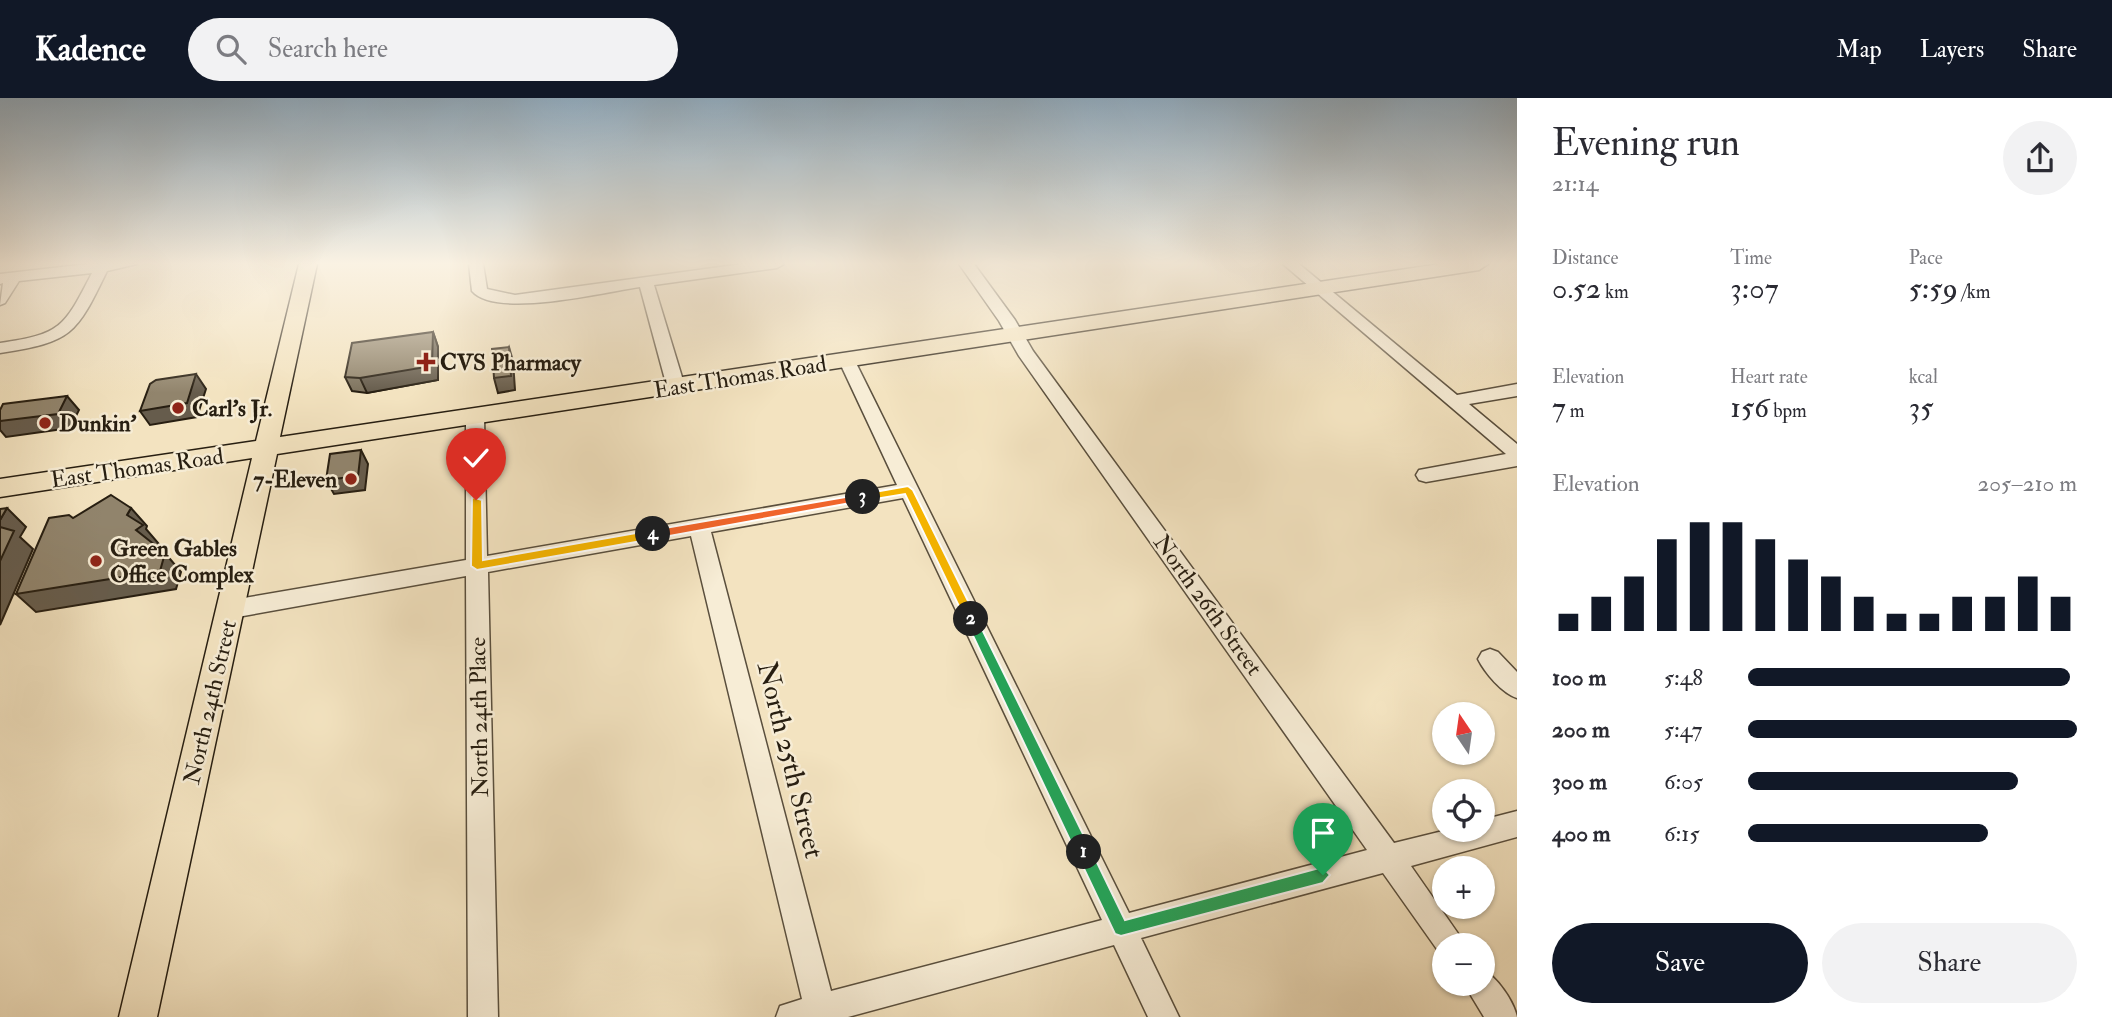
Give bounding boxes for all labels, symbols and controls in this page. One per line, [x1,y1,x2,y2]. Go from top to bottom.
search box [188,18,678,81]
text: Kadence [35,29,146,70]
icon: search [212,30,250,68]
text: Search here [268,33,388,65]
text: Map [1837,34,1882,65]
text: Layers [1920,34,1984,65]
text: Share [2022,34,2077,65]
text: Evening run [1552,119,1740,167]
button: share [2003,121,2077,195]
text: 21:14 [1552,169,1598,198]
text: Distance [1552,246,1618,270]
text: Time [1730,246,1772,270]
text: Pace [1909,246,1943,270]
text: 0.52 [1552,270,1601,307]
text: 3:07 [1730,270,1778,307]
text: 5:59 [1909,270,1958,307]
text: km [1601,280,1629,304]
text: /km [1958,280,1991,304]
place label: CVS Pharmacy [440,348,582,378]
street label: East Thomas Road [652,349,828,405]
marker: CVS Pharmacy [418,354,434,370]
text: Elevation [1552,365,1624,389]
text: Heart rate [1730,365,1808,389]
text: kcal [1909,365,1938,389]
text: 7 [1552,389,1566,426]
text: 156 [1730,389,1769,426]
text: 35 [1909,389,1933,426]
place label: Carl's Jr. [192,394,272,424]
text: m [1566,399,1585,423]
text: bpm [1769,399,1807,423]
marker: Carl's Jr. [170,400,186,416]
place label: Dunkin' [59,409,136,438]
marker: Dunkin' [37,415,53,431]
pin [446,428,506,500]
icon: check [457,439,495,477]
street label: East Thomas Road [49,441,225,495]
place label: 7-Eleven [254,465,337,494]
text: Elevation [1552,469,1640,498]
text: 205–210 m [1978,469,2077,498]
marker: 7-Eleven [343,471,359,487]
pin: 3 [846,480,880,514]
text: 3 [859,484,866,508]
pin: 4 [636,516,670,551]
text: 4 [647,521,658,545]
street label: North 26th Street [1147,529,1269,681]
place label: Green Gables Office Complex [110,534,255,590]
marker: Green Gables Office Complex [88,553,104,569]
pin: 2 [954,602,988,636]
text: 2 [966,606,975,630]
street label: North 24th Street [177,617,243,787]
street label: North 24th Place [463,636,495,797]
street label: North 25th Street [749,658,831,862]
text: 100 m [1552,663,1606,692]
text: 5:48 [1664,663,1703,692]
north arrow [1432,702,1494,765]
map controls [1432,702,1495,996]
text: 200 m [1552,715,1610,744]
text: 5:47 [1664,715,1702,744]
text: 300 m [1552,767,1607,796]
text: 6:05 [1664,767,1703,796]
button: locate [1432,779,1495,842]
pin [1293,803,1353,875]
icon: arrive [1304,814,1342,852]
text: 400 m [1552,819,1611,848]
text: 6:15 [1664,819,1700,848]
pin: 1 [1066,834,1102,870]
text: 1 [1080,839,1087,863]
button: + [1432,856,1495,919]
button: Save [1552,923,1808,1003]
button: Share [1822,923,2077,1003]
button: − [1432,933,1495,996]

